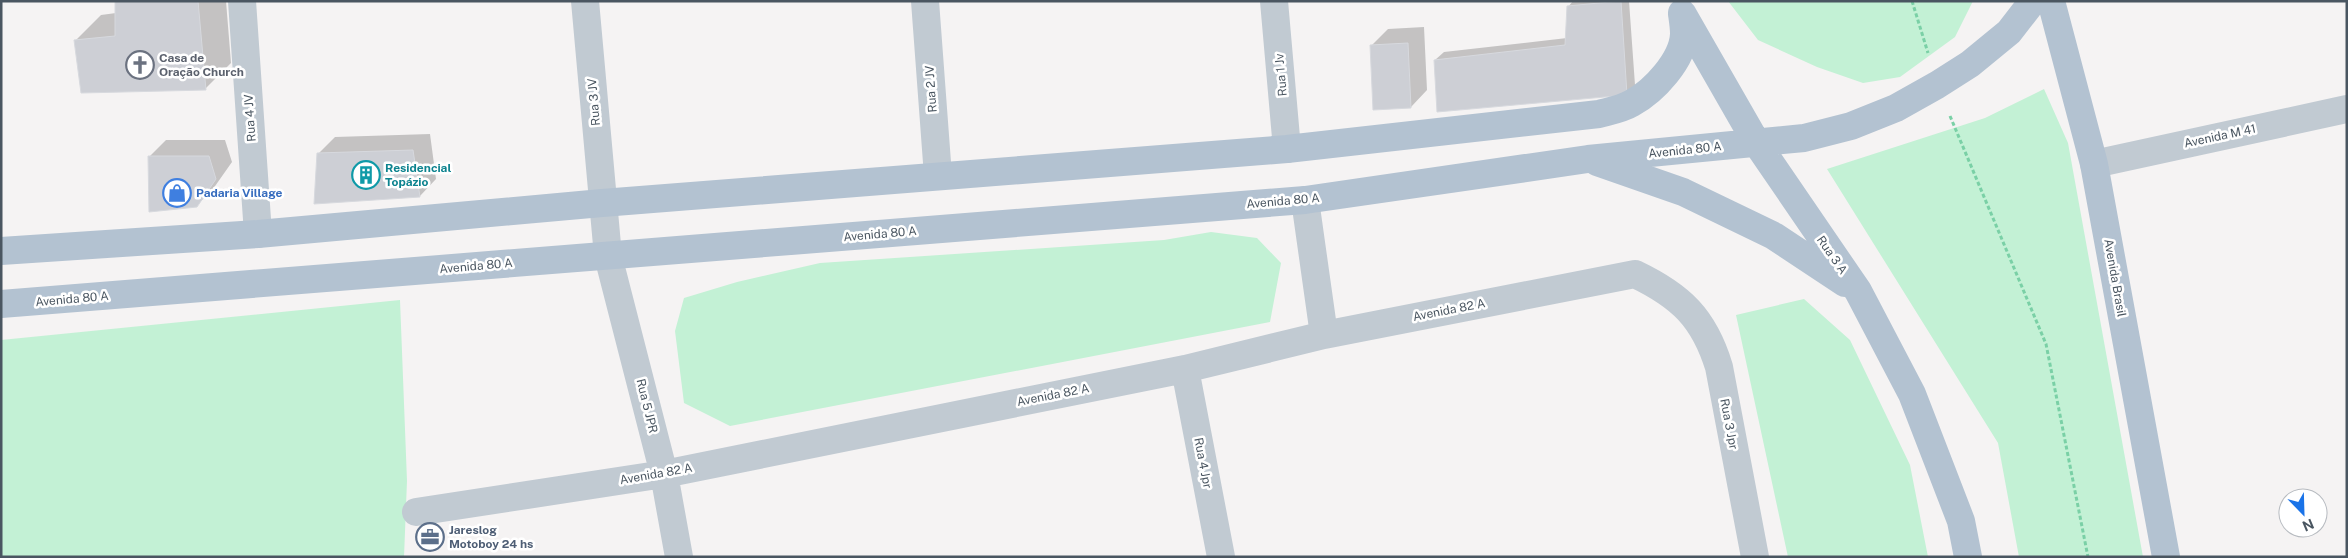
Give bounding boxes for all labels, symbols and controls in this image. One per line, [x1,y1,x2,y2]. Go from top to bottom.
church icon: Casa de Oração Church [125,50,155,80]
place label: Casa de Oração Church [159,51,244,79]
street label: Rua 1 Jv [1272,53,1290,97]
street label: Rua 2 JV [922,65,940,113]
street label: Rua 3 JV [585,78,603,126]
street label: Rua 4 JV [241,94,259,142]
street label: Avenida M 41 [2183,122,2257,150]
street label: Avenida 80 A [1648,139,1723,161]
building icon: Residencial Topázio [351,160,381,190]
place label: Residencial Topázio [385,161,451,189]
shop icon: Padaria Village [162,178,192,208]
place label: Padaria Village [196,186,283,200]
street label: Avenida 80 A [1246,191,1321,211]
street label: Avenida 80 A [843,224,918,244]
street label: Rua 3 A [1814,233,1850,277]
street label: Avenida Brasil [2101,238,2129,318]
street label: Avenida 80 A [439,256,514,276]
street label: Avenida 80 A [35,289,110,309]
street label: Avenida 82 A [1412,296,1487,324]
street label: Rua 5 JPR [633,377,661,435]
street label: Avenida 82 A [1016,381,1091,409]
street label: Rua 3 Jpr [1717,397,1741,451]
street label: Rua 4 Jpr [1191,436,1215,490]
street label: Avenida 82 A [619,461,694,487]
north arrow [2278,488,2328,538]
text: N [2300,515,2316,534]
office icon: Jareslog Motoboy 24 hs [415,522,445,552]
place label: Jareslog Motoboy 24 hs [449,523,533,551]

